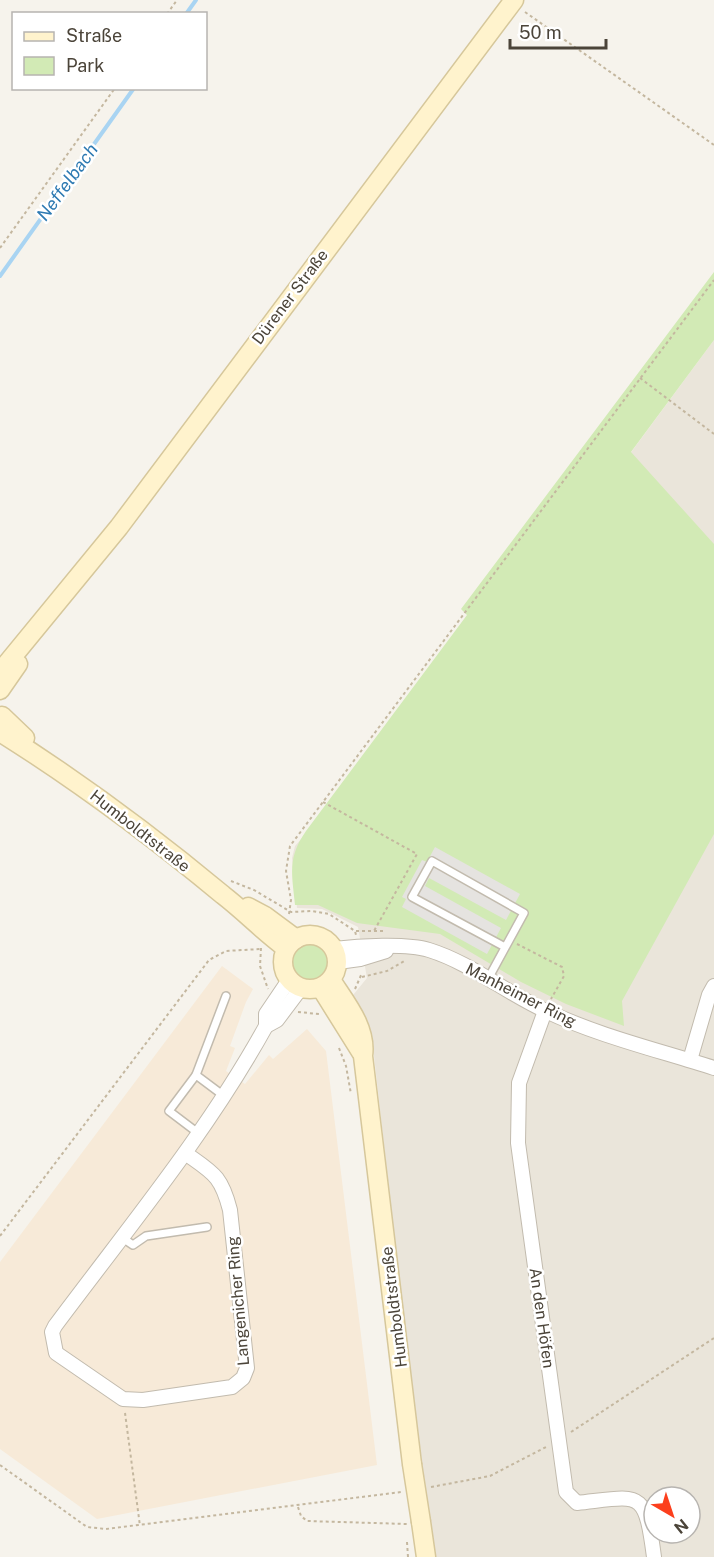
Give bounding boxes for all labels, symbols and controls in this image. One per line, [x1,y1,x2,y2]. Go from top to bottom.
legend [12,12,207,90]
scale bar [510,12,606,50]
text: 50 m [519,22,562,43]
text: Straße [66,25,122,46]
text: Park [66,55,104,76]
water label: Neffelbach [32,139,102,225]
street label: Dürener Straße [248,246,332,348]
street label: Humboldtstraße [86,786,194,876]
street label: Manheimer Ring [463,959,580,1031]
street label: Langenicher Ring [223,1235,253,1367]
street label: Humboldtstraße [377,1245,411,1369]
street label: An den Höfen [526,1266,558,1370]
north arrow [642,1485,702,1545]
text: N [670,1515,692,1538]

